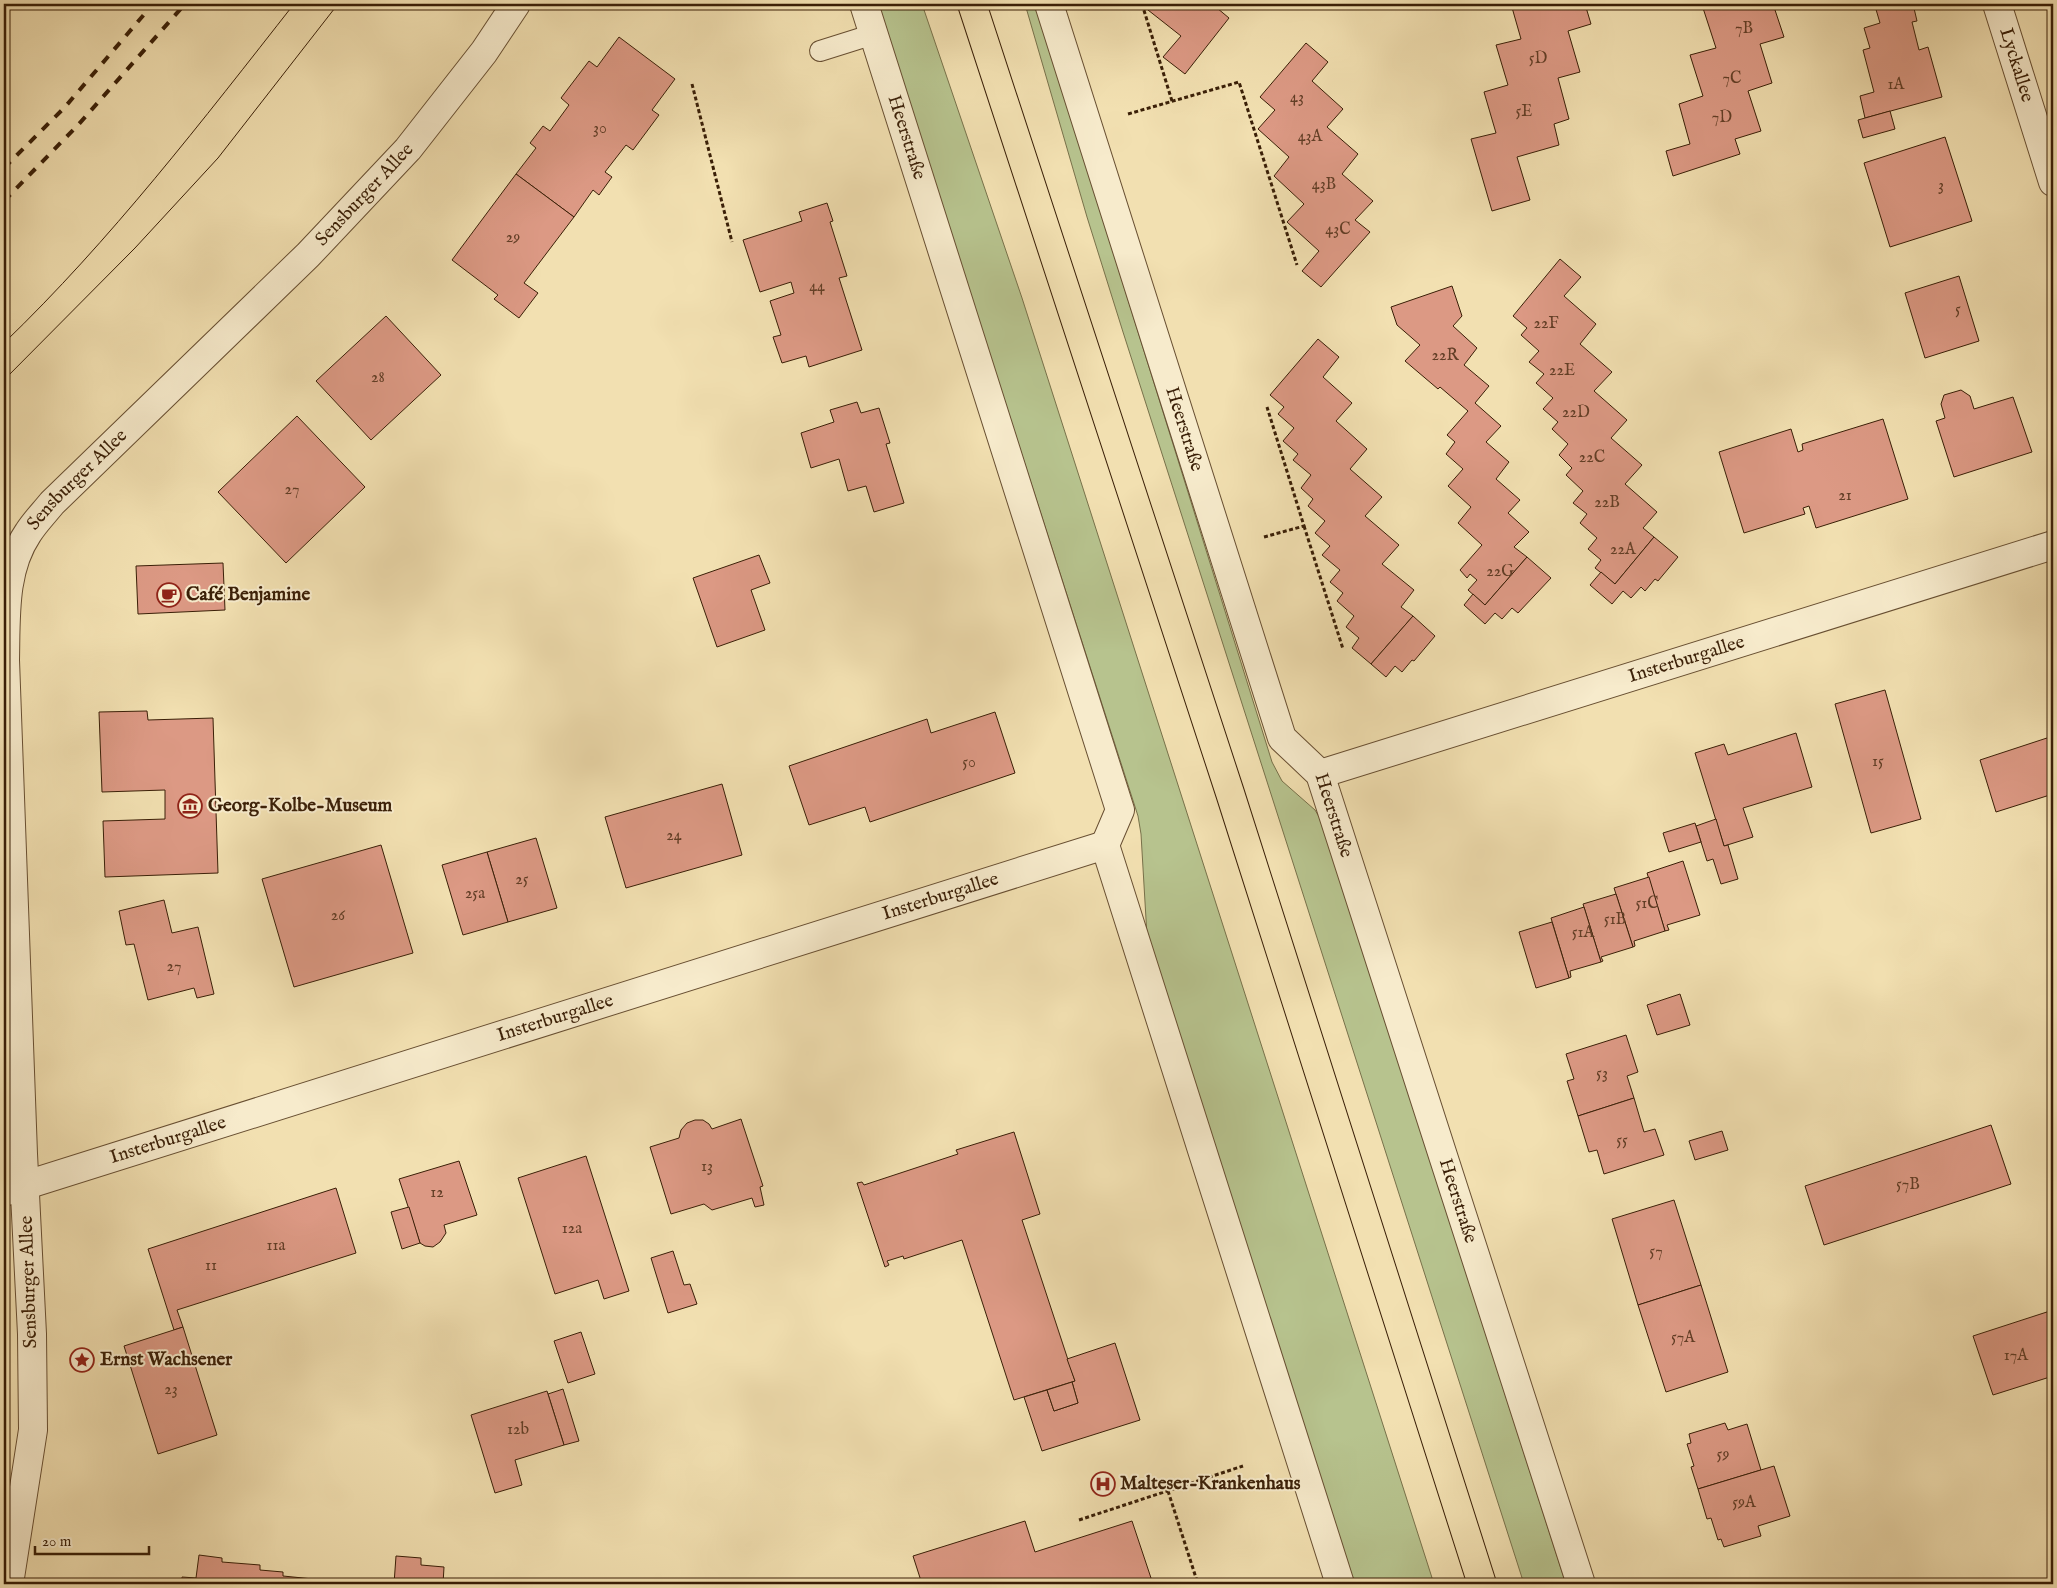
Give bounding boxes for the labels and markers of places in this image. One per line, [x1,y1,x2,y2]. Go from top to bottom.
cafe icon: Café Benjamine [156,582,182,608]
place label: Café Benjamine [186,583,310,607]
museum icon: Georg-Kolbe-Museum [177,793,203,819]
place label: Georg-Kolbe-Museum [208,794,393,818]
place icon: Ernst Wachsener [69,1347,95,1373]
place label: Ernst Wachsener [100,1348,233,1372]
hospital icon: Malteser-Krankenhaus [1090,1471,1116,1497]
place label: Malteser-Krankenhaus [1120,1472,1301,1496]

